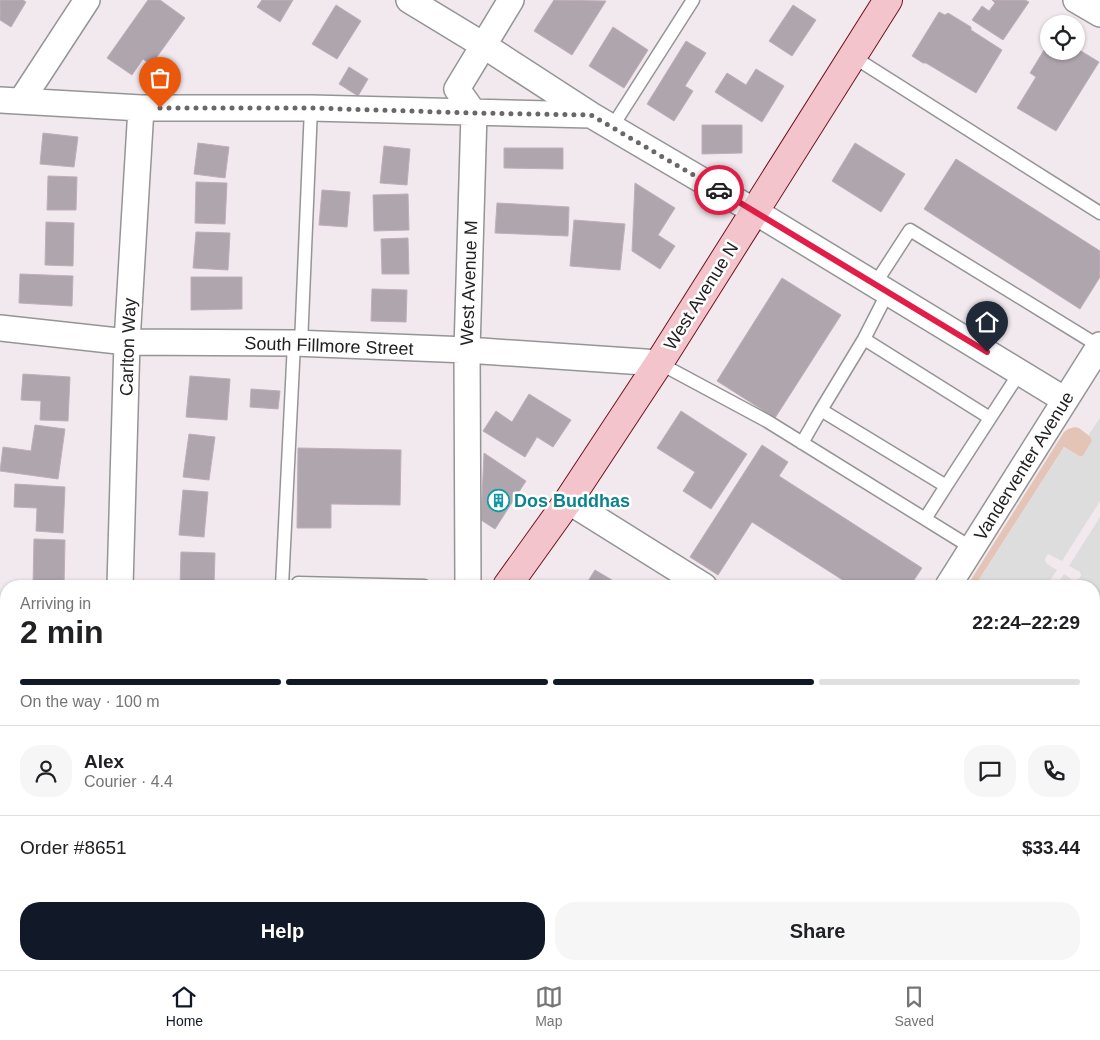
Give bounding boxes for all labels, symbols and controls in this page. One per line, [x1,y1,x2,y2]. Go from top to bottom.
map controls [1040,15,1085,60]
button: locate [1040,15,1085,60]
pin [139,57,181,108]
icon: bag [146,64,174,92]
courier [694,165,744,215]
icon: car [705,176,733,204]
street label: West Avenue M [457,220,481,346]
street label: West Avenue N [660,238,742,354]
street label: Carlton Way [116,298,140,396]
pin [966,301,1008,352]
icon: home [973,308,1001,336]
street label: South Fillmore Street [244,333,414,359]
street label: Vanderventer Avenue [970,388,1078,544]
building icon: Dos Buddhas [486,489,510,513]
place label: Dos Buddhas [514,491,630,511]
text: Arriving in [20,595,91,612]
text: 22:24–22:29 [972,612,1080,633]
text: 2 min [20,614,104,650]
text: On the way · 100 m [20,693,160,710]
button: person [20,745,72,797]
button: chat [964,745,1016,797]
button: phone [1028,745,1080,797]
text: Alex [84,751,124,772]
text: Courier · 4.4 [84,773,173,790]
text: Order #8651 [20,837,127,858]
text: $33.44 [1022,837,1080,858]
button: Help [20,902,545,960]
button: Share [555,902,1080,960]
tab: Home [166,983,203,1029]
tab: Map [535,983,563,1029]
tab: Saved [894,983,934,1029]

